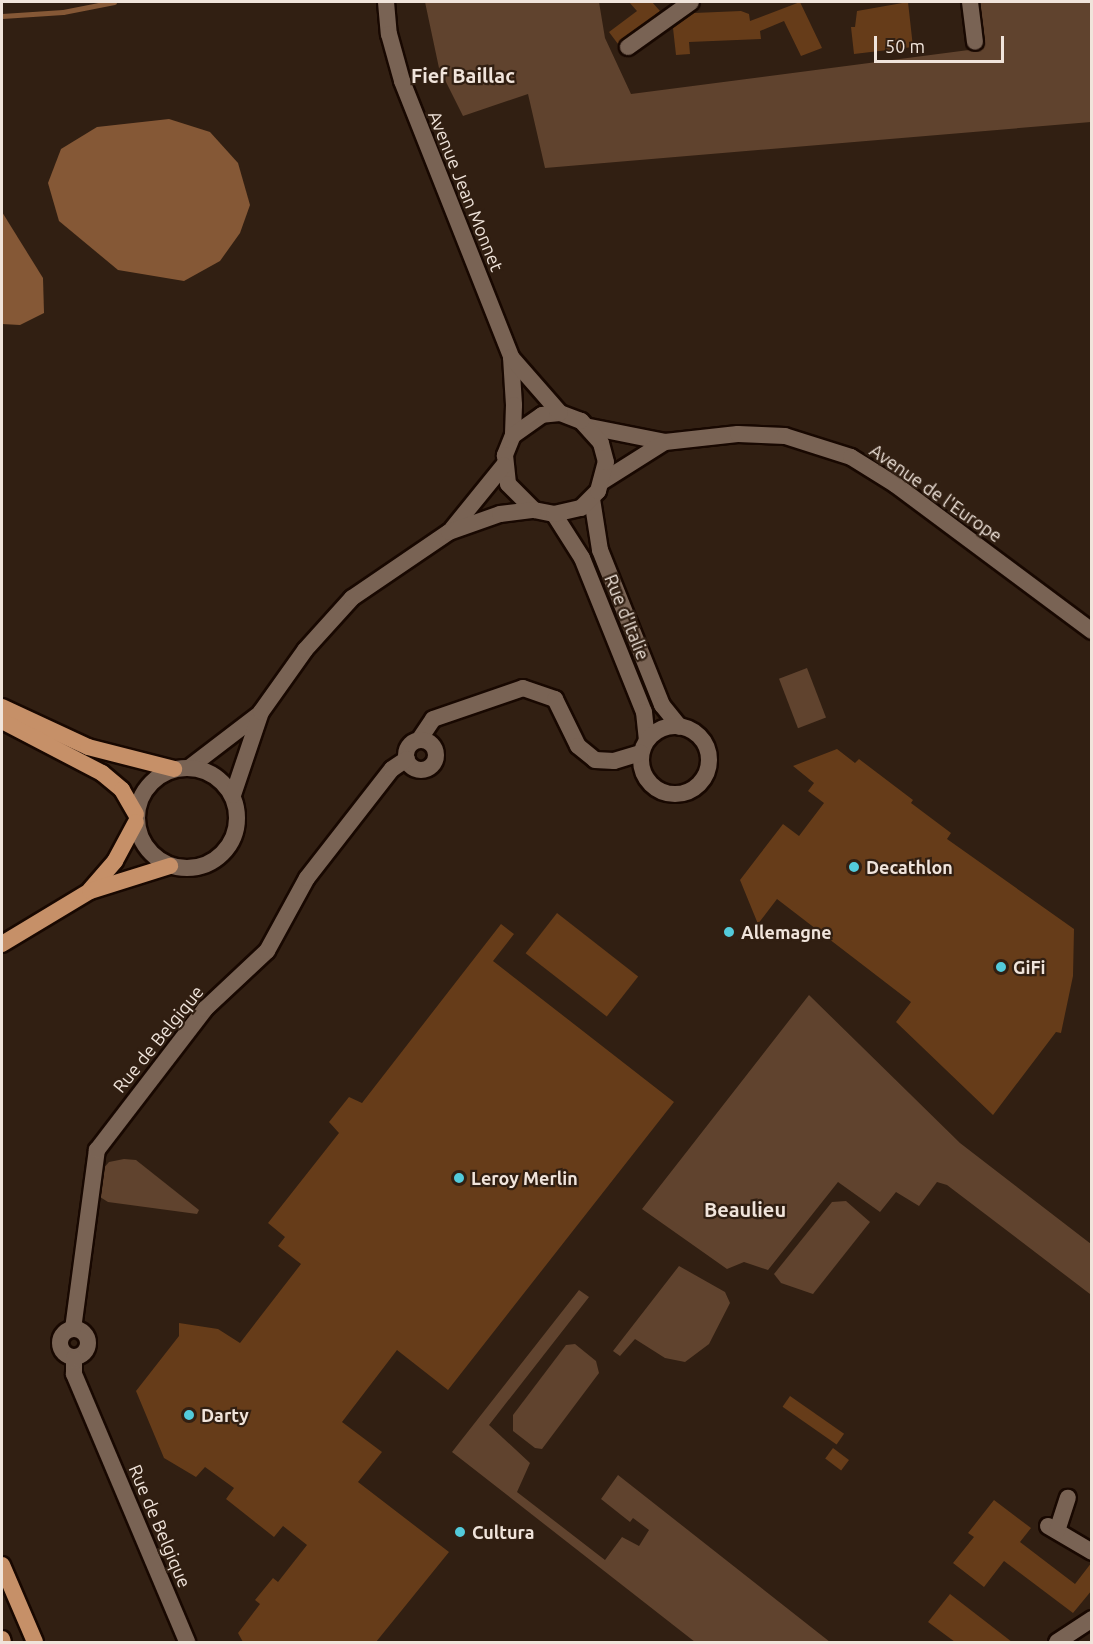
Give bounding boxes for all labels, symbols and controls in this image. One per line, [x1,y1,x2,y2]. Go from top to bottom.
scale bar [877,24,1008,62]
text: 50 m [885,36,925,56]
district label: Fief Baillac [411,63,515,87]
street label: Avenue Jean Monnet [424,108,508,274]
street label: Avenue de l'Europe [866,439,1006,547]
street label: Rue d'Italie [600,571,654,663]
place label: Decathlon [866,856,953,878]
marker: Decathlon [847,860,861,874]
place label: Allemagne [741,921,832,943]
marker: Allemagne [722,925,736,939]
place label: GiFi [1013,956,1046,978]
marker: GiFi [994,960,1008,974]
street label: Rue de Belgique [108,981,208,1097]
place label: Leroy Merlin [471,1167,578,1189]
marker: Leroy Merlin [452,1171,466,1185]
district label: Beaulieu [704,1197,786,1221]
place label: Darty [201,1404,249,1426]
marker: Darty [182,1408,196,1422]
street label: Rue de Belgique [124,1461,196,1591]
place label: Cultura [472,1521,535,1543]
marker: Cultura [453,1525,467,1539]

